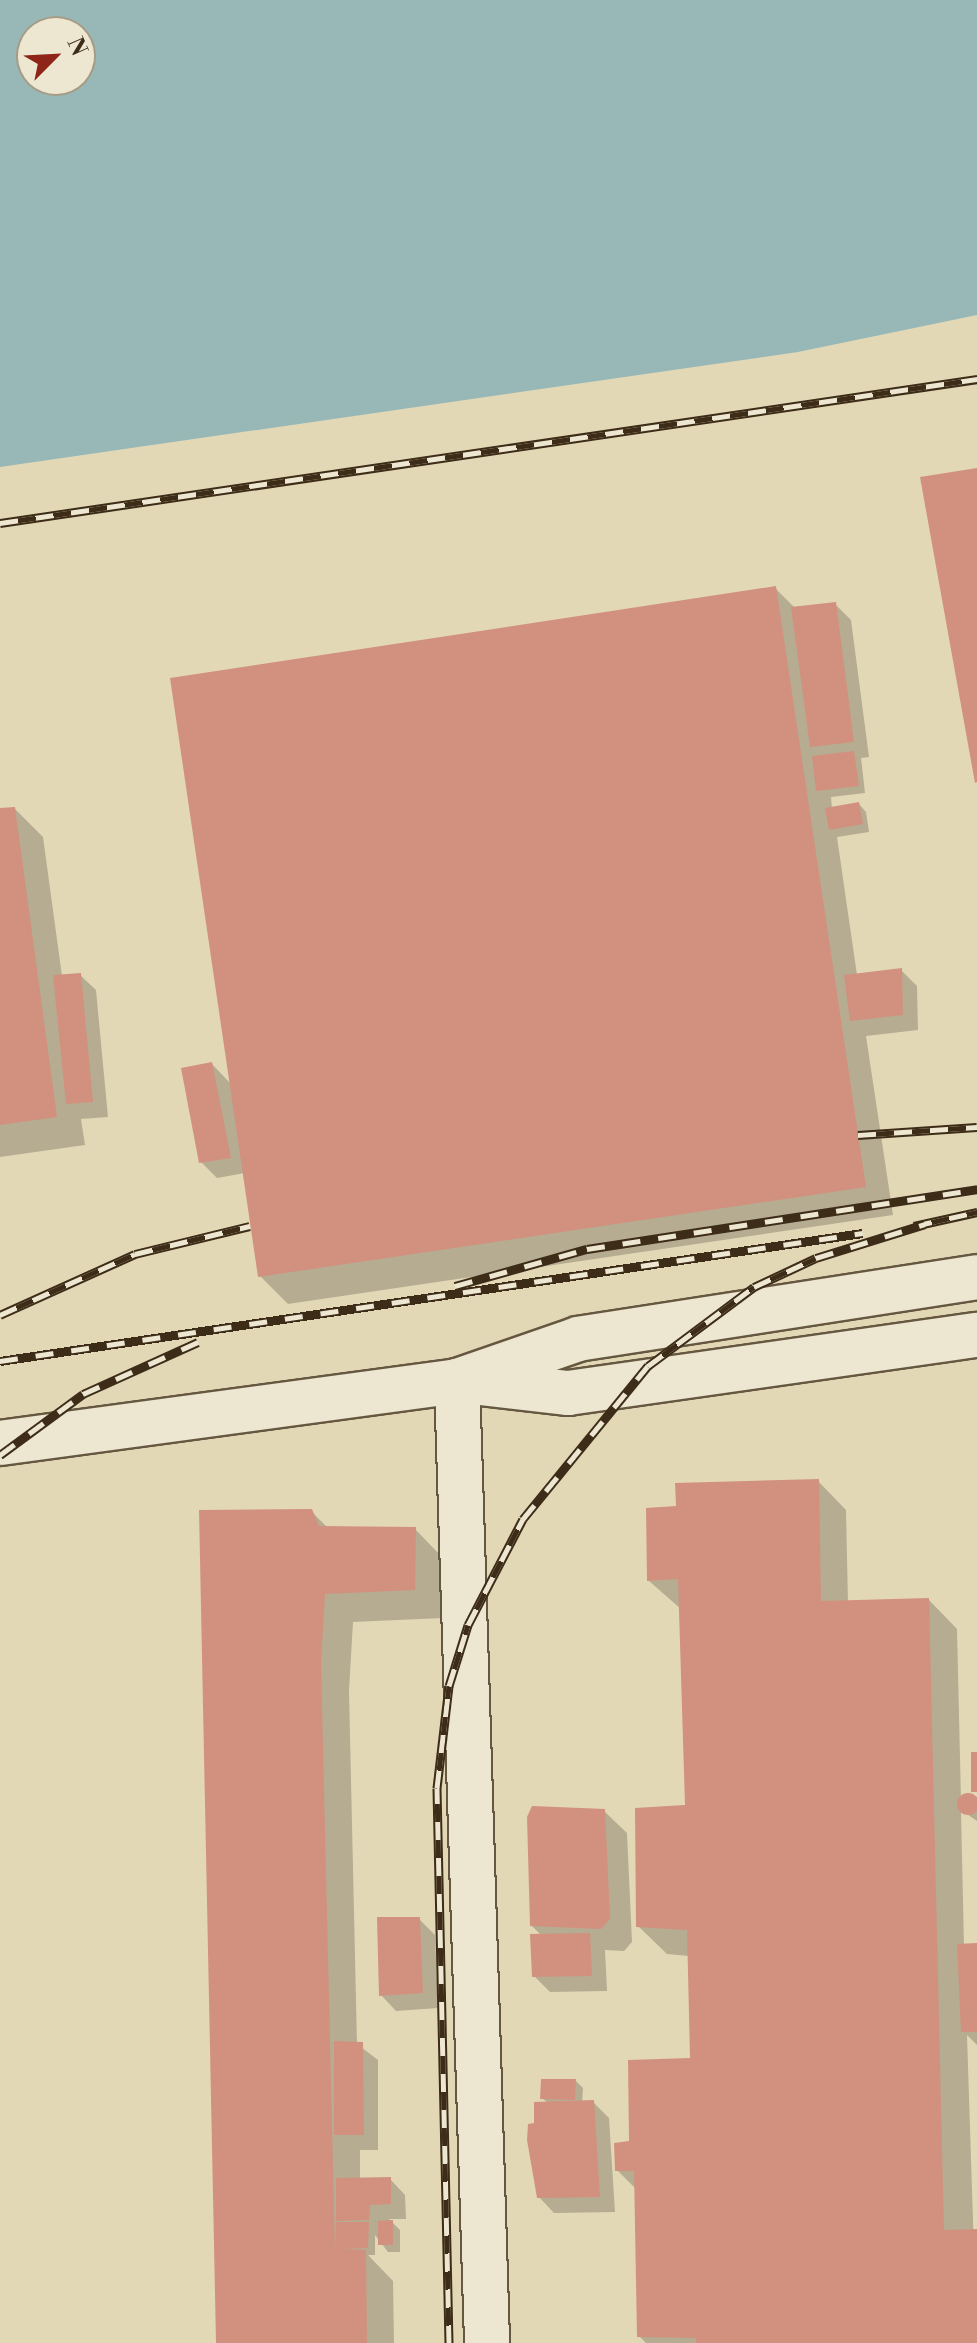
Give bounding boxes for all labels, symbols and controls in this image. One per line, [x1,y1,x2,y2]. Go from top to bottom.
north arrow [16,16,96,96]
text: N [61,33,92,60]

